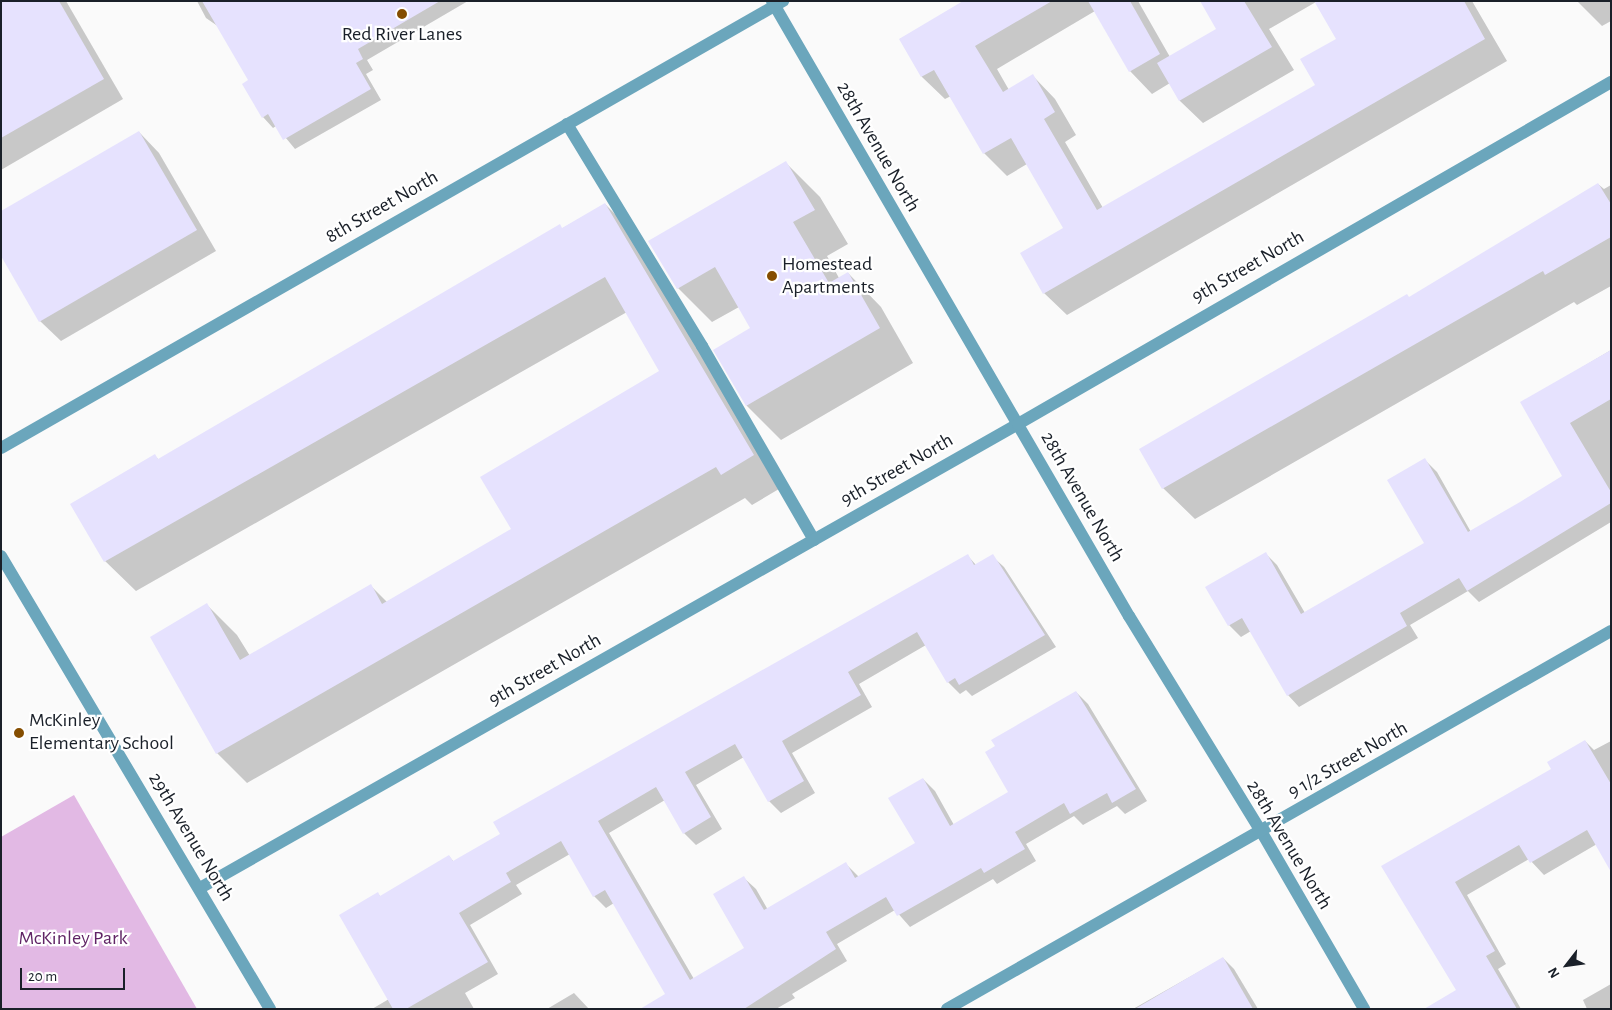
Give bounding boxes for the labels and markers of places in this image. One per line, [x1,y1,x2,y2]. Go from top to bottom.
marker: Red River Lanes [396,8,408,20]
place label: Red River Lanes [342,22,462,46]
place label: Homestead Apartments [782,252,875,299]
marker: Homestead Apartments [766,270,778,282]
place label: McKinley Elementary School [29,709,174,756]
marker: McKinley Elementary School [13,727,25,739]

